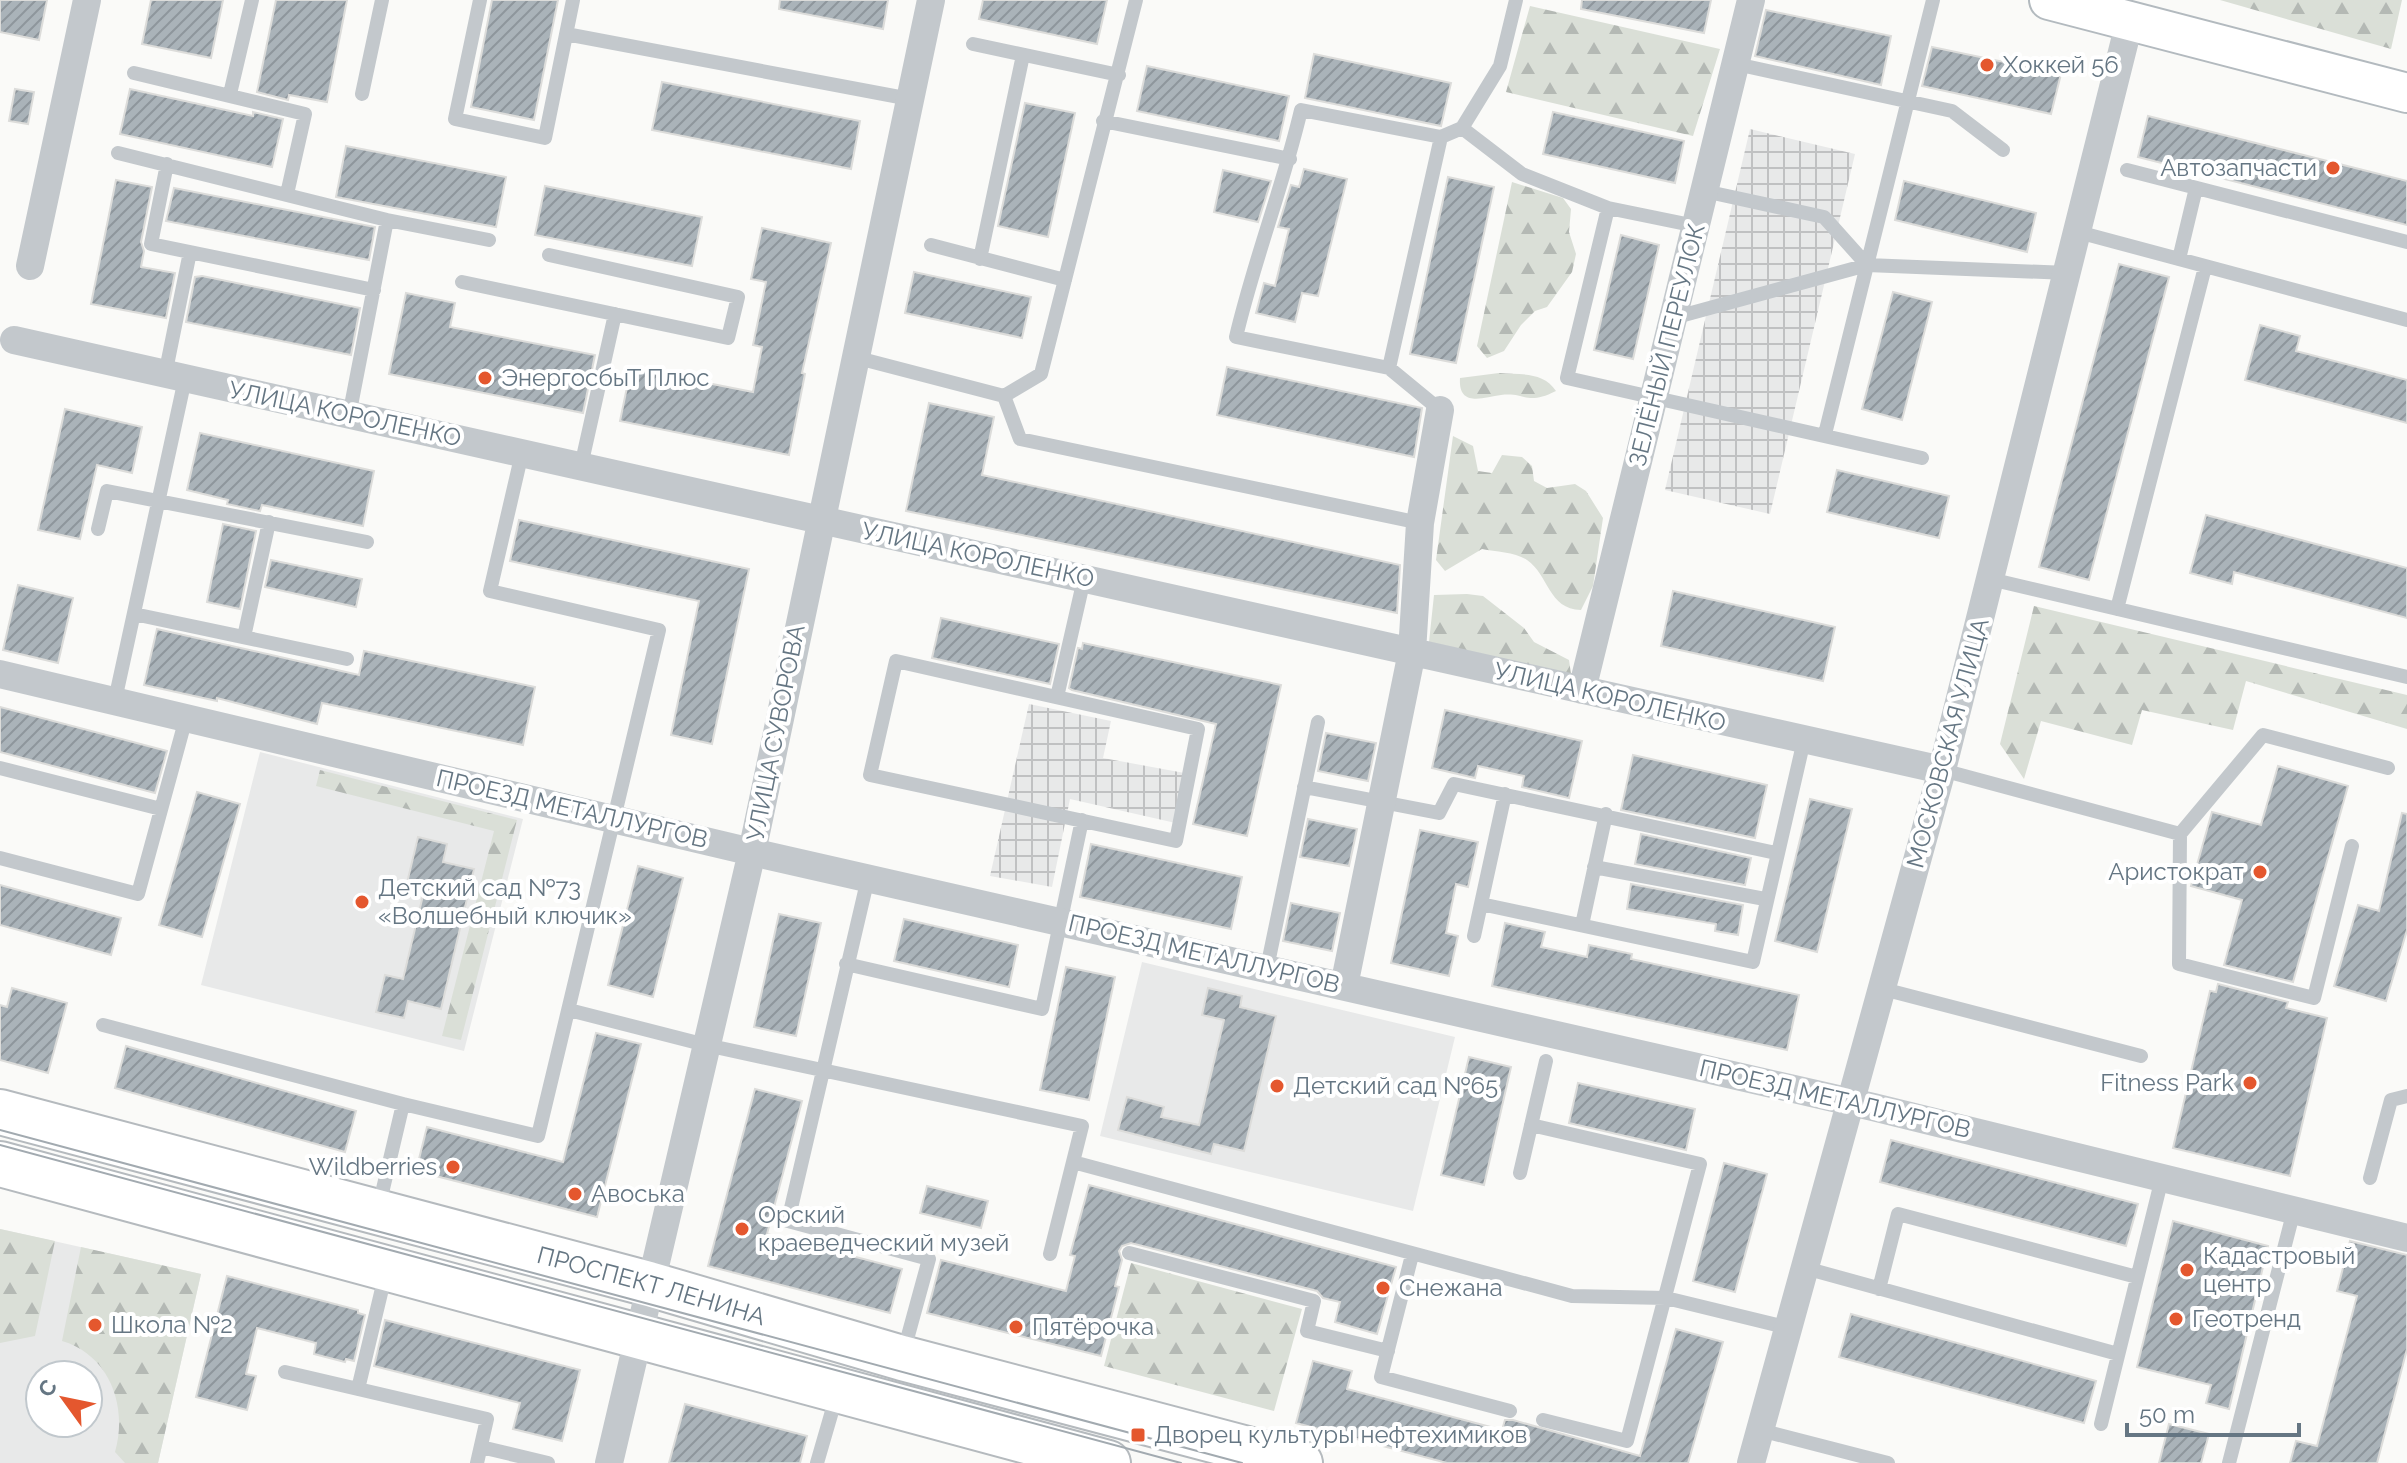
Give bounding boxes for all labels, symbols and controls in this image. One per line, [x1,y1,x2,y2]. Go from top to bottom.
place label: Хоккей 56 [2003,50,2119,79]
marker: Хоккей 56 [1978,56,1996,74]
place label: Автозапчасти [2160,153,2317,182]
marker: Автозапчасти [2324,159,2342,177]
street label: ЗЕЛЁНЫЙ ПЕРЕУЛОК [1622,221,1711,469]
place label: ЭнергосбыТ Плюс [501,363,710,392]
marker: ЭнергосбыТ Плюс [476,369,494,387]
street label: УЛИЦА КОРОЛЕНКО [226,375,464,452]
street label: УЛИЦА КОРОЛЕНКО [859,516,1097,593]
street label: МОСКОВСКАЯ УЛИЦА [1900,615,1995,871]
street label: УЛИЦА СУВОРОВА [740,622,811,844]
street label: УЛИЦА КОРОЛЕНКО [1491,656,1729,737]
street label: ПРОЕЗД МЕТАЛЛУРГОВ [434,763,711,854]
place label: Аристократ [2108,857,2245,886]
marker: Аристократ [2251,863,2269,881]
place label: Детский сад №73 «Волшебный ключик» [378,873,632,930]
marker: Детский сад №73 «Волшебный ключик» [353,893,371,911]
street label: ПРОЕЗД МЕТАЛЛУРГОВ [1066,908,1343,999]
street label: ПРОЕЗД МЕТАЛЛУРГОВ [1697,1053,1974,1144]
place label: Fitness Park [2100,1068,2234,1097]
place label: Детский сад №65 [1293,1071,1498,1100]
marker: Fitness Park [2241,1074,2259,1092]
marker: Детский сад №65 [1268,1077,1286,1095]
place label: Wildberries [309,1152,437,1181]
marker: Wildberries [444,1158,462,1176]
place label: Авоська [591,1179,685,1208]
marker: Авоська [566,1185,584,1203]
place label: Орский краеведческий музей [758,1200,1009,1257]
marker: Орский краеведческий музей [733,1220,751,1238]
street label: ПРОСПЕКТ ЛЕНИНА [534,1240,769,1331]
place label: Кадастровый центр [2203,1241,2355,1298]
marker: Кадастровый центр [2178,1261,2196,1279]
place label: Снежана [1399,1273,1503,1302]
marker: Снежана [1374,1279,1392,1297]
place label: Геотренд [2192,1304,2301,1333]
place label: Школа №2 [111,1310,233,1339]
marker: Геотренд [2167,1310,2185,1328]
place label: Пятёрочка [1032,1312,1154,1341]
marker: Школа №2 [86,1316,104,1334]
marker: Пятёрочка [1007,1318,1025,1336]
north arrow [24,1359,104,1439]
text: С [32,1375,62,1402]
scale bar [2127,1387,2299,1437]
text: 50 m [2139,1400,2195,1429]
place label: Дворец культуры нефтехимиков [1154,1420,1527,1449]
marker: Дворец культуры нефтехимиков [1129,1426,1147,1444]

